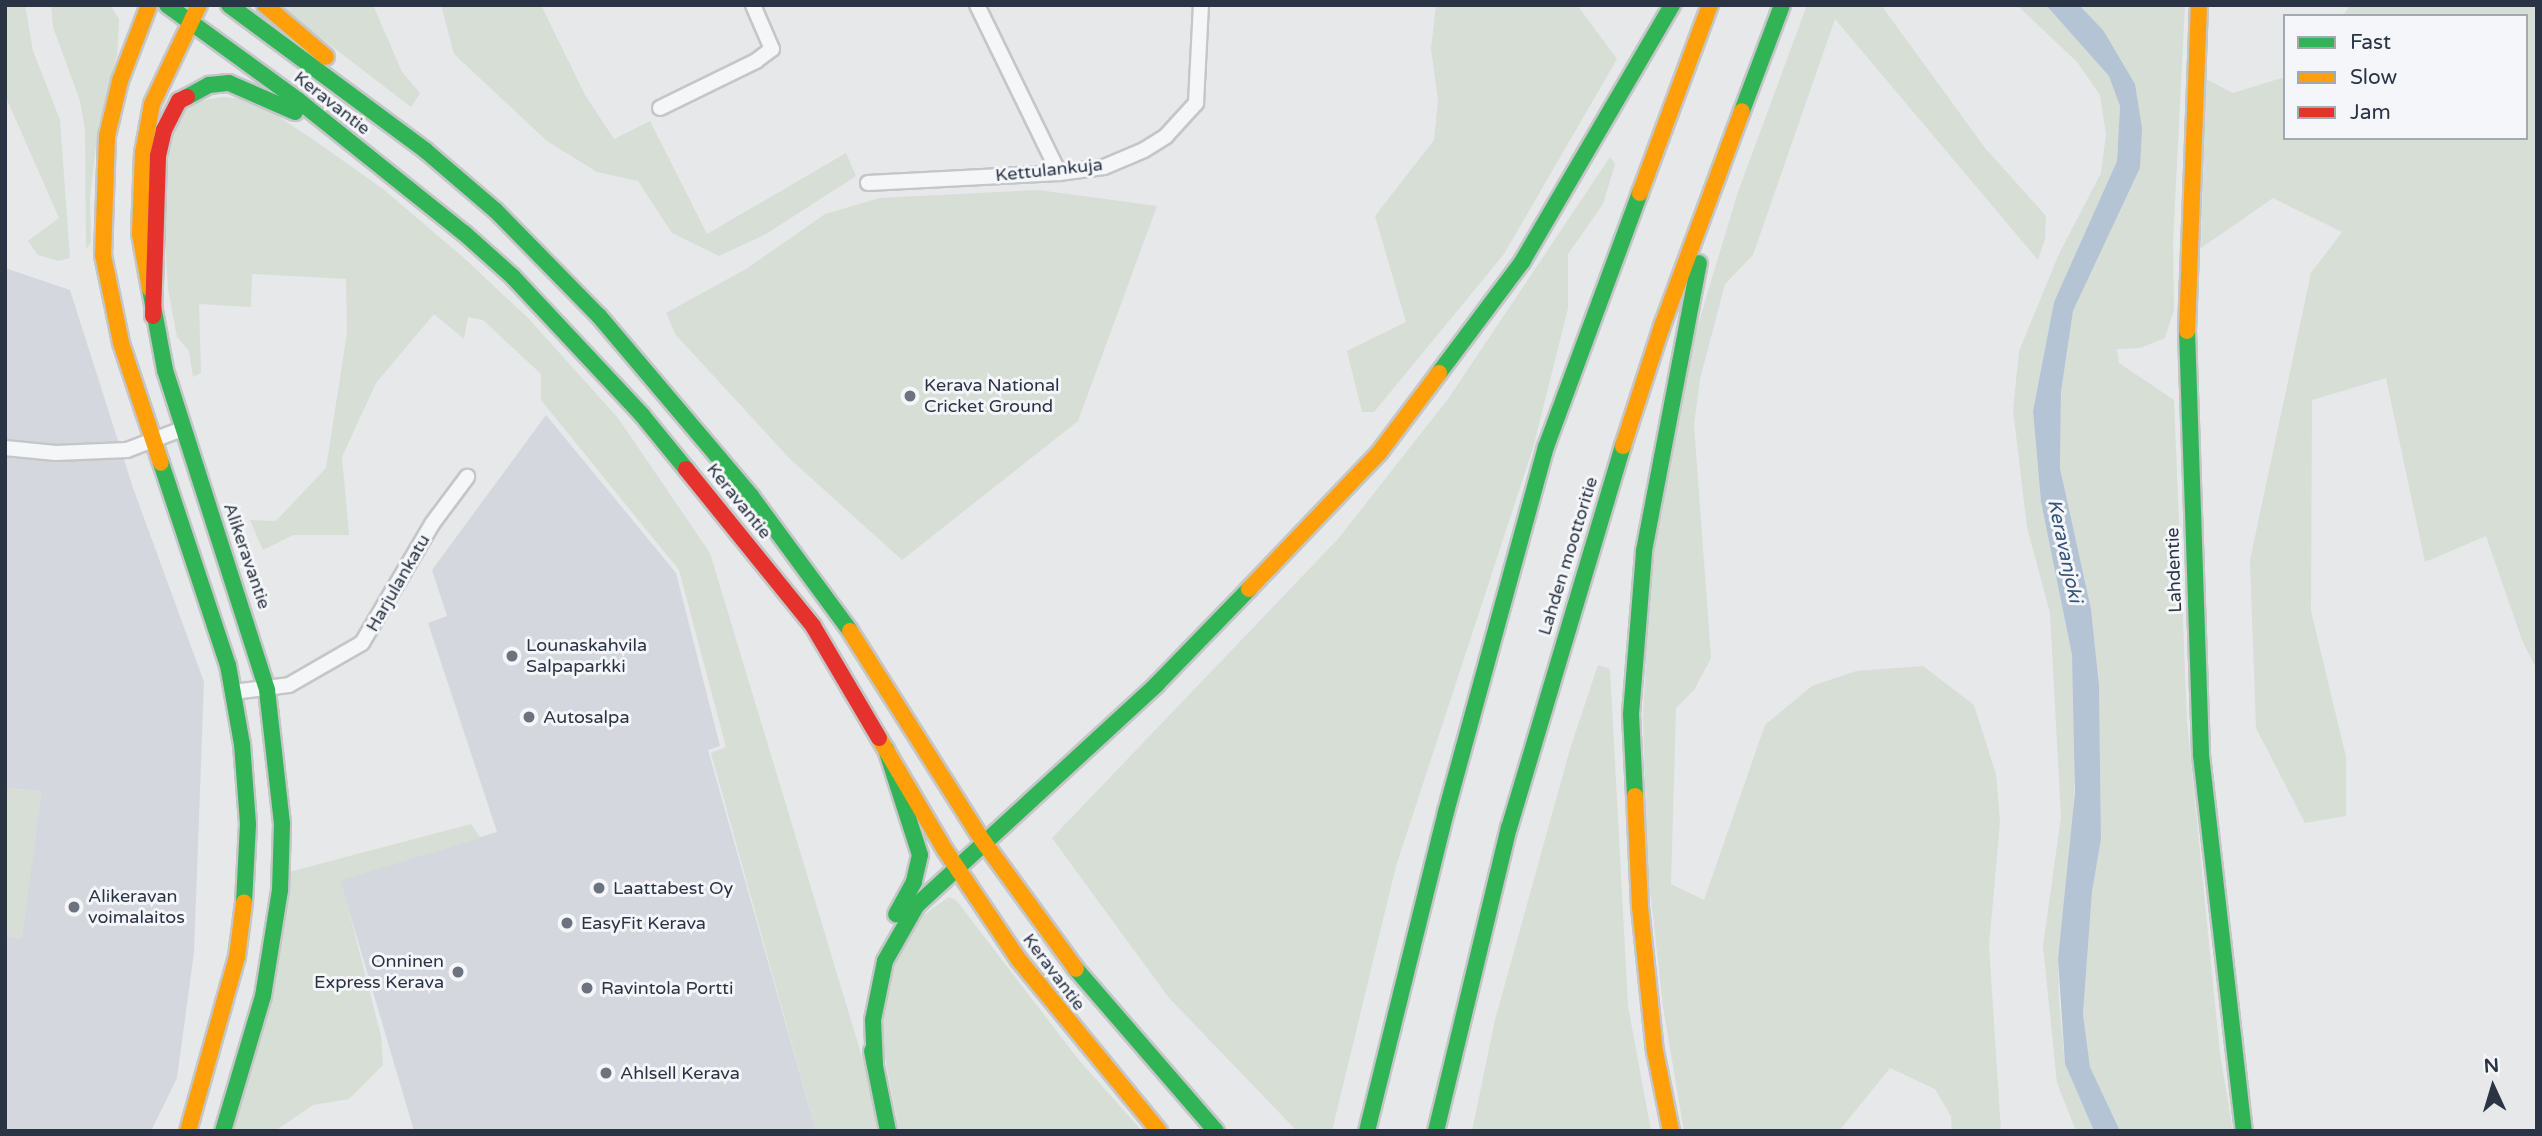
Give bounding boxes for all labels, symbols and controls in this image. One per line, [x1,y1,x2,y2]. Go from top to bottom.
legend [2283,14,2528,140]
text: Fast [2350,30,2391,55]
text: Slow [2350,65,2397,90]
street label: Keravantie [290,66,374,140]
text: Jam [2350,100,2391,125]
street label: Kettulankuja [994,154,1104,186]
place label: Kerava National Cricket Ground [924,375,1060,418]
marker: Kerava National Cricket Ground [902,388,918,404]
street label: Keravantie [702,459,776,543]
street label: Lahden moottoritie [1534,474,1602,638]
water label: Keravanjoki [2042,497,2086,605]
street label: Alikeravantie [219,500,275,612]
street label: Lahdentie [2162,527,2186,613]
street label: Harjulankatu [361,530,435,636]
place label: Lounaskahvila Salpaparkki [526,635,647,678]
marker: Lounaskahvila Salpaparkki [504,648,520,664]
place label: Autosalpa [543,706,630,728]
marker: Autosalpa [521,709,537,725]
place label: Laattabest Oy [613,877,733,899]
marker: Laattabest Oy [591,880,607,896]
place label: Alikeravan voimalaitos [88,886,185,928]
marker: Alikeravan voimalaitos [66,899,82,915]
place label: EasyFit Kerava [581,912,706,934]
marker: EasyFit Kerava [559,915,575,931]
street label: Keravantie [1018,929,1090,1015]
place label: Onninen Express Kerava [314,951,444,993]
marker: Onninen Express Kerava [450,964,466,980]
place label: Ravintola Portti [601,977,733,999]
marker: Ravintola Portti [579,980,595,996]
north arrow [2458,1052,2528,1122]
text: N [2483,1055,2500,1078]
place label: Ahlsell Kerava [620,1062,740,1084]
marker: Ahlsell Kerava [598,1065,614,1081]

